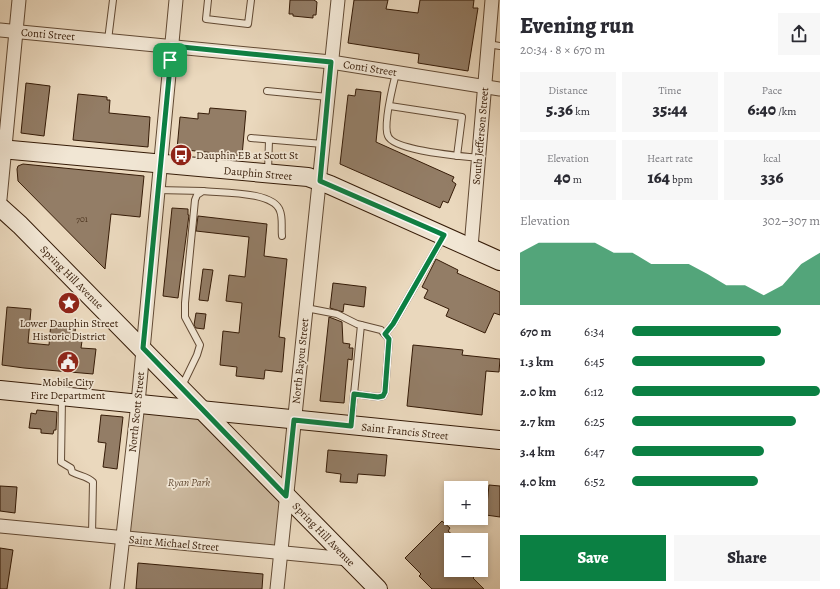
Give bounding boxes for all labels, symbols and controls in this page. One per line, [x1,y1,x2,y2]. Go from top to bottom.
text: Evening run [520,11,634,41]
button: share [778,13,820,55]
street label: Conti Street [20,25,76,44]
text: 20:34 · 8 × 670 m [520,41,605,58]
pin [153,43,187,77]
icon: arrive [159,49,181,71]
street label: Conti Street [342,57,398,80]
text: Distance [548,83,588,98]
text: Time [659,83,681,98]
text: Pace [762,83,782,98]
street label: South Jefferson Street [469,86,492,185]
text: 5.36 [546,98,573,121]
text: 35:44 [652,98,688,121]
text: 6:40 [748,98,776,121]
text: km [573,104,590,119]
text: /km [776,104,796,119]
bus stop icon: Dauphin EB at Scott St [168,142,194,168]
place label: Dauphin EB at Scott St [196,148,299,163]
text: Elevation [547,151,589,166]
text: Heart rate [647,151,693,166]
text: kcal [763,151,781,166]
street label: Dauphin Street [223,163,293,184]
text: 40 [554,166,571,189]
text: 164 [647,166,670,189]
text: 336 [761,166,783,189]
text: m [571,172,582,187]
text: bpm [670,172,693,187]
text: Elevation [520,212,570,229]
text: 302–307 m [762,212,820,229]
house number: 701 [76,213,88,225]
street label: Spring Hill Avenue [37,242,107,312]
place icon: Lower Dauphin Street Historic District [56,290,82,316]
place label: Lower Dauphin Street Historic District [20,316,119,344]
street label: North Bayou Street [289,317,312,405]
text: 670 m [520,323,551,340]
text: 6:34 [584,323,604,340]
public building icon: Mobile City Fire Department [55,349,81,375]
text: 1.3 km [520,353,554,370]
text: 6:45 [584,353,605,370]
street label: North Scott Street [125,371,148,453]
place label: Mobile City Fire Department [31,375,106,403]
text: 2.0 km [520,383,556,400]
text: 6:12 [584,383,604,400]
text: 2.7 km [520,413,555,430]
text: 6:25 [584,413,605,430]
street label: Saint Francis Street [361,419,450,444]
text: 3.4 km [520,443,555,460]
text: 6:47 [584,443,604,460]
text: 4.0 km [520,473,556,490]
text: 6:52 [584,473,605,490]
park label: Ryan Park [168,475,210,490]
map controls [444,481,488,577]
button: + [444,481,488,525]
street label: Spring Hill Avenue [289,499,358,570]
street label: Saint Michael Street [128,532,220,555]
button: − [444,533,488,577]
button: Save [520,535,666,581]
button: Share [674,535,820,581]

